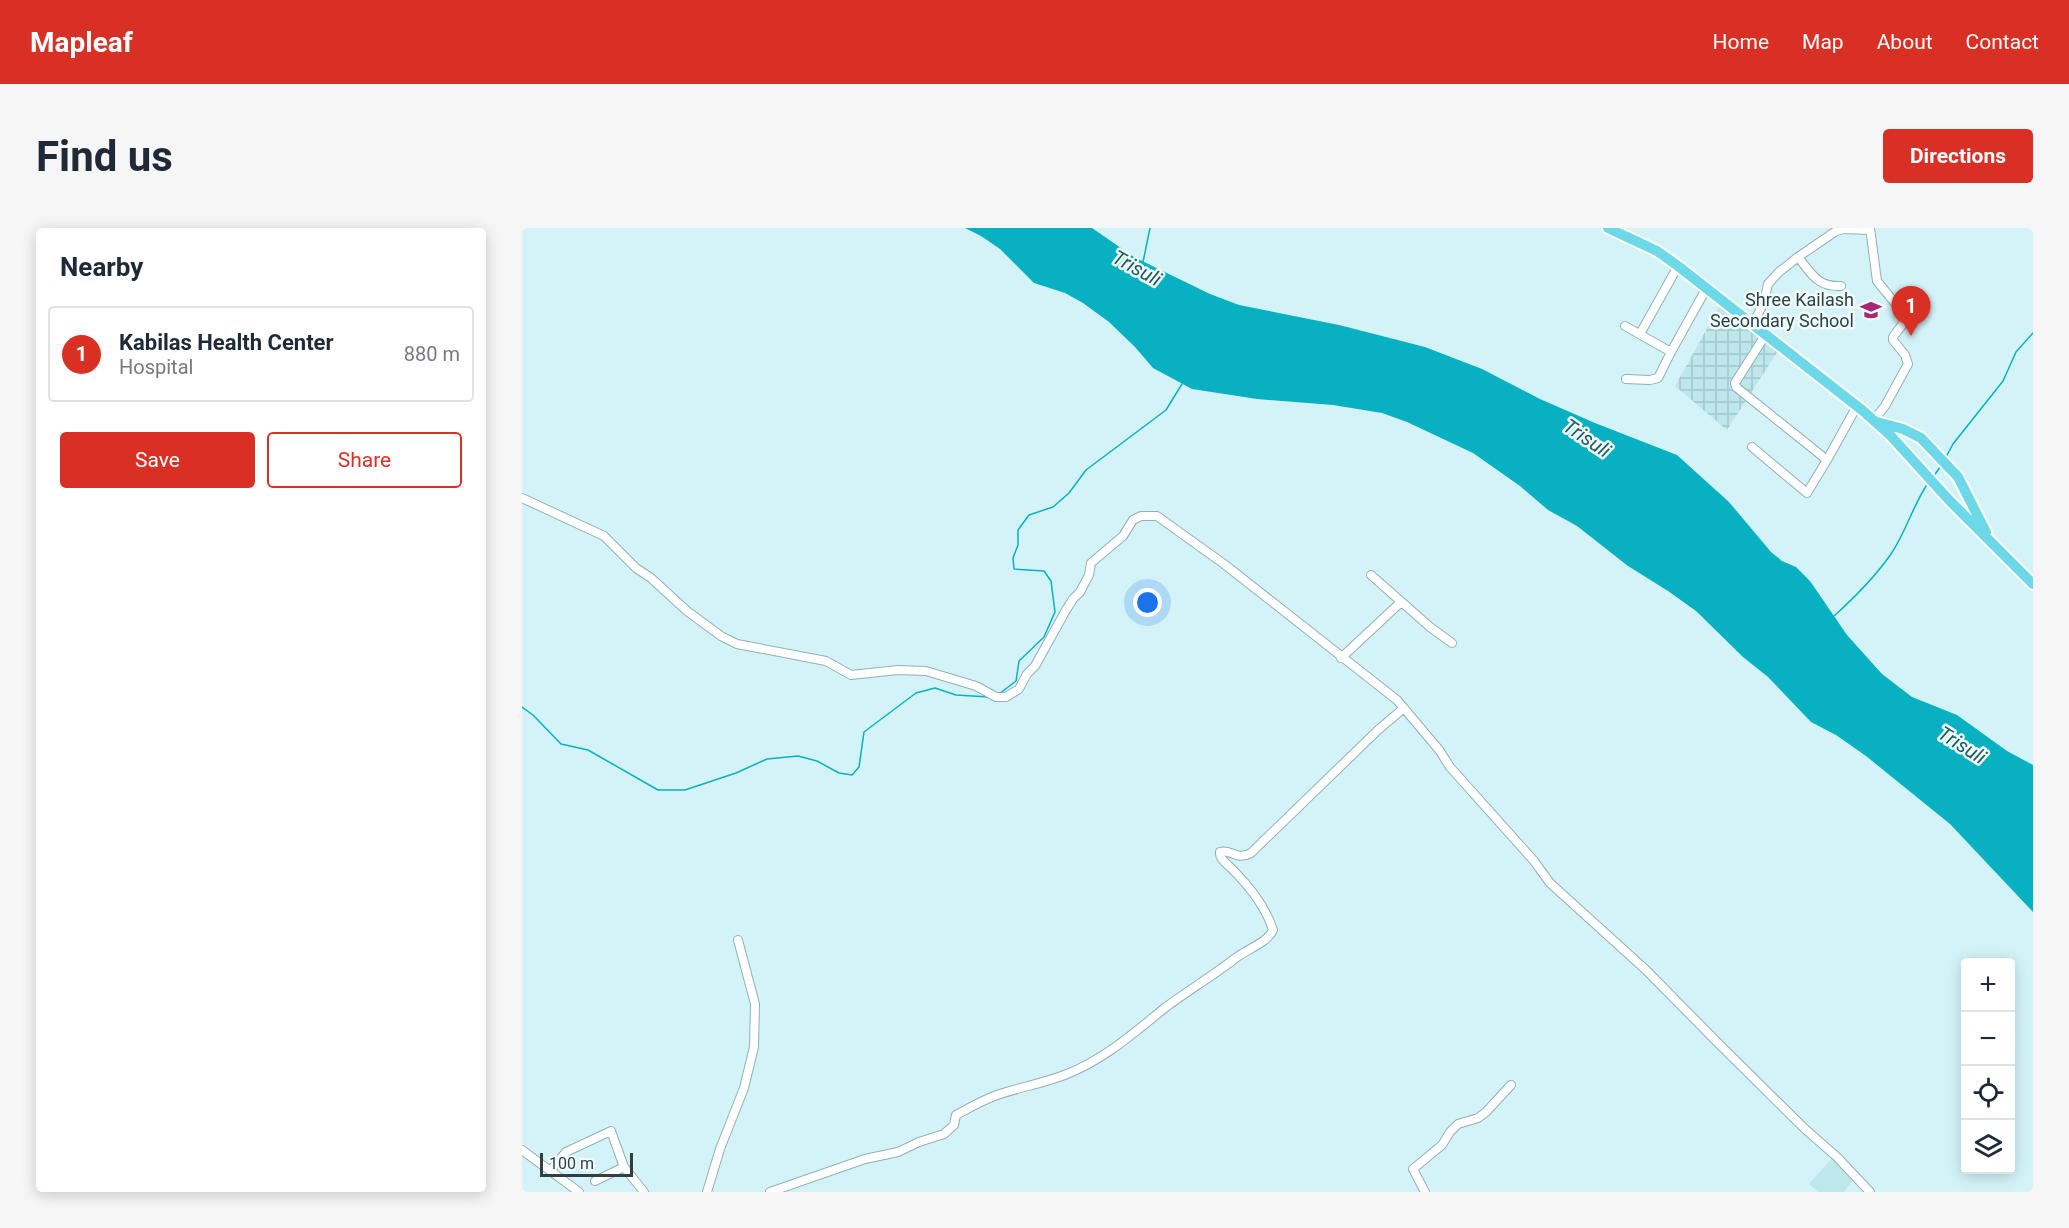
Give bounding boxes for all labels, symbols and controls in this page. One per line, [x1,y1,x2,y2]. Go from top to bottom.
text: Mapleaf [30,26,133,59]
text: Home [1713,30,1769,54]
text: Map [1802,30,1844,54]
text: About [1877,30,1933,54]
text: Contact [1966,30,2039,54]
button: Directions [1883,129,2033,183]
text: Find us [36,132,173,181]
water label: Trisuli [1108,245,1166,291]
text: Nearby [60,252,143,282]
pin: 1 [1892,286,1930,336]
place label: Shree Kailash Secondary School [1710,289,1854,331]
school or university icon: Shree Kailash Secondary School [1859,298,1883,322]
text: Kabilas Health Center [119,330,334,355]
text: 1 [76,342,87,366]
text: 880 m [404,342,460,366]
text: Hospital [119,355,193,379]
water label: Trisuli [1559,413,1616,463]
button: Save [60,432,255,488]
button: Share [267,432,462,488]
your location [1133,588,1162,617]
water label: Trisuli [1933,721,1991,769]
map controls [1961,958,2015,1174]
button: + [1961,958,2015,1012]
button: − [1961,1012,2015,1066]
button: locate [1961,1066,2015,1120]
button: layers [1961,1120,2015,1174]
scale bar [540,1150,633,1178]
text: 100 m [549,1154,594,1173]

